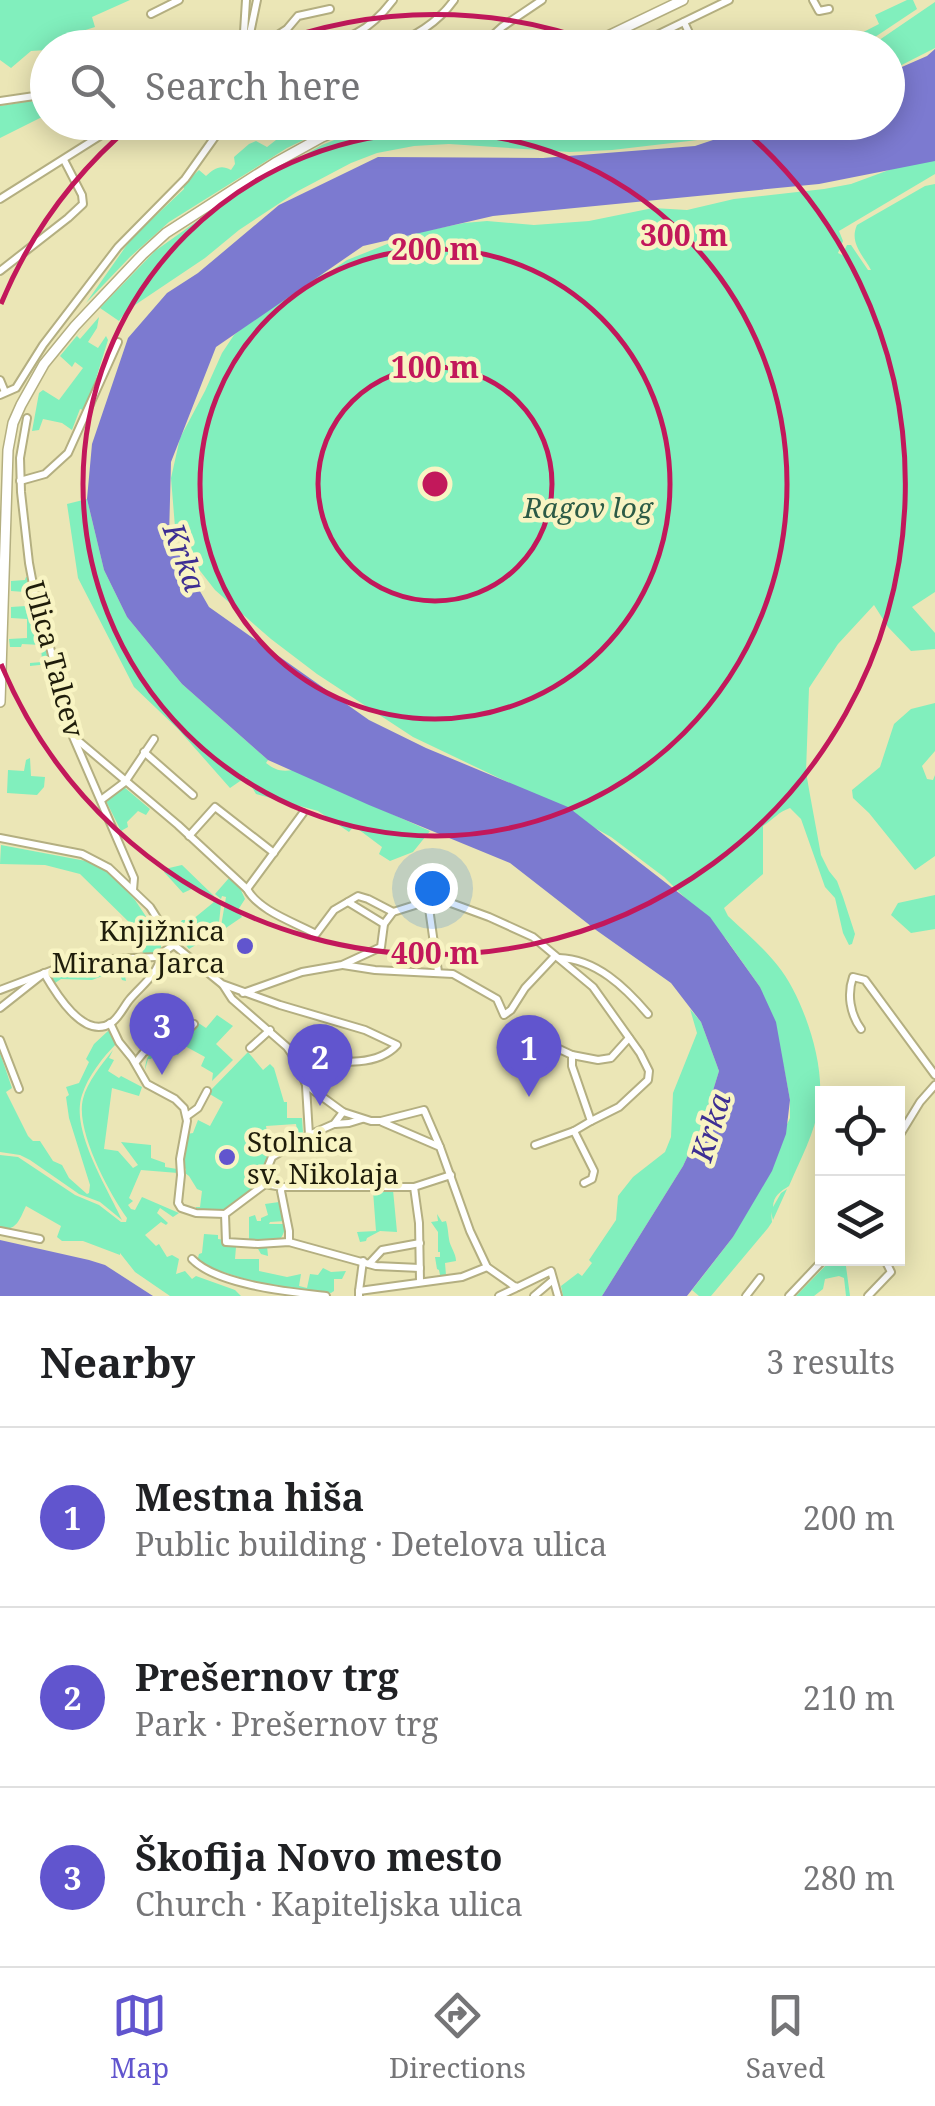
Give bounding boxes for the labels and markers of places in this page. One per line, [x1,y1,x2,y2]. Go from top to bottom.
centre of rings [417,466,453,502]
place label: Knjižnica Mirana Jarca [52,911,225,981]
marker: Knjižnica Mirana Jarca [234,935,256,957]
pin: 3 [130,992,194,1075]
pin: 1 [496,1014,562,1097]
pin: 2 [288,1024,352,1106]
place label: Stolnica sv. Nikolaja [247,1122,399,1192]
marker: Stolnica sv. Nikolaja [216,1146,238,1168]

